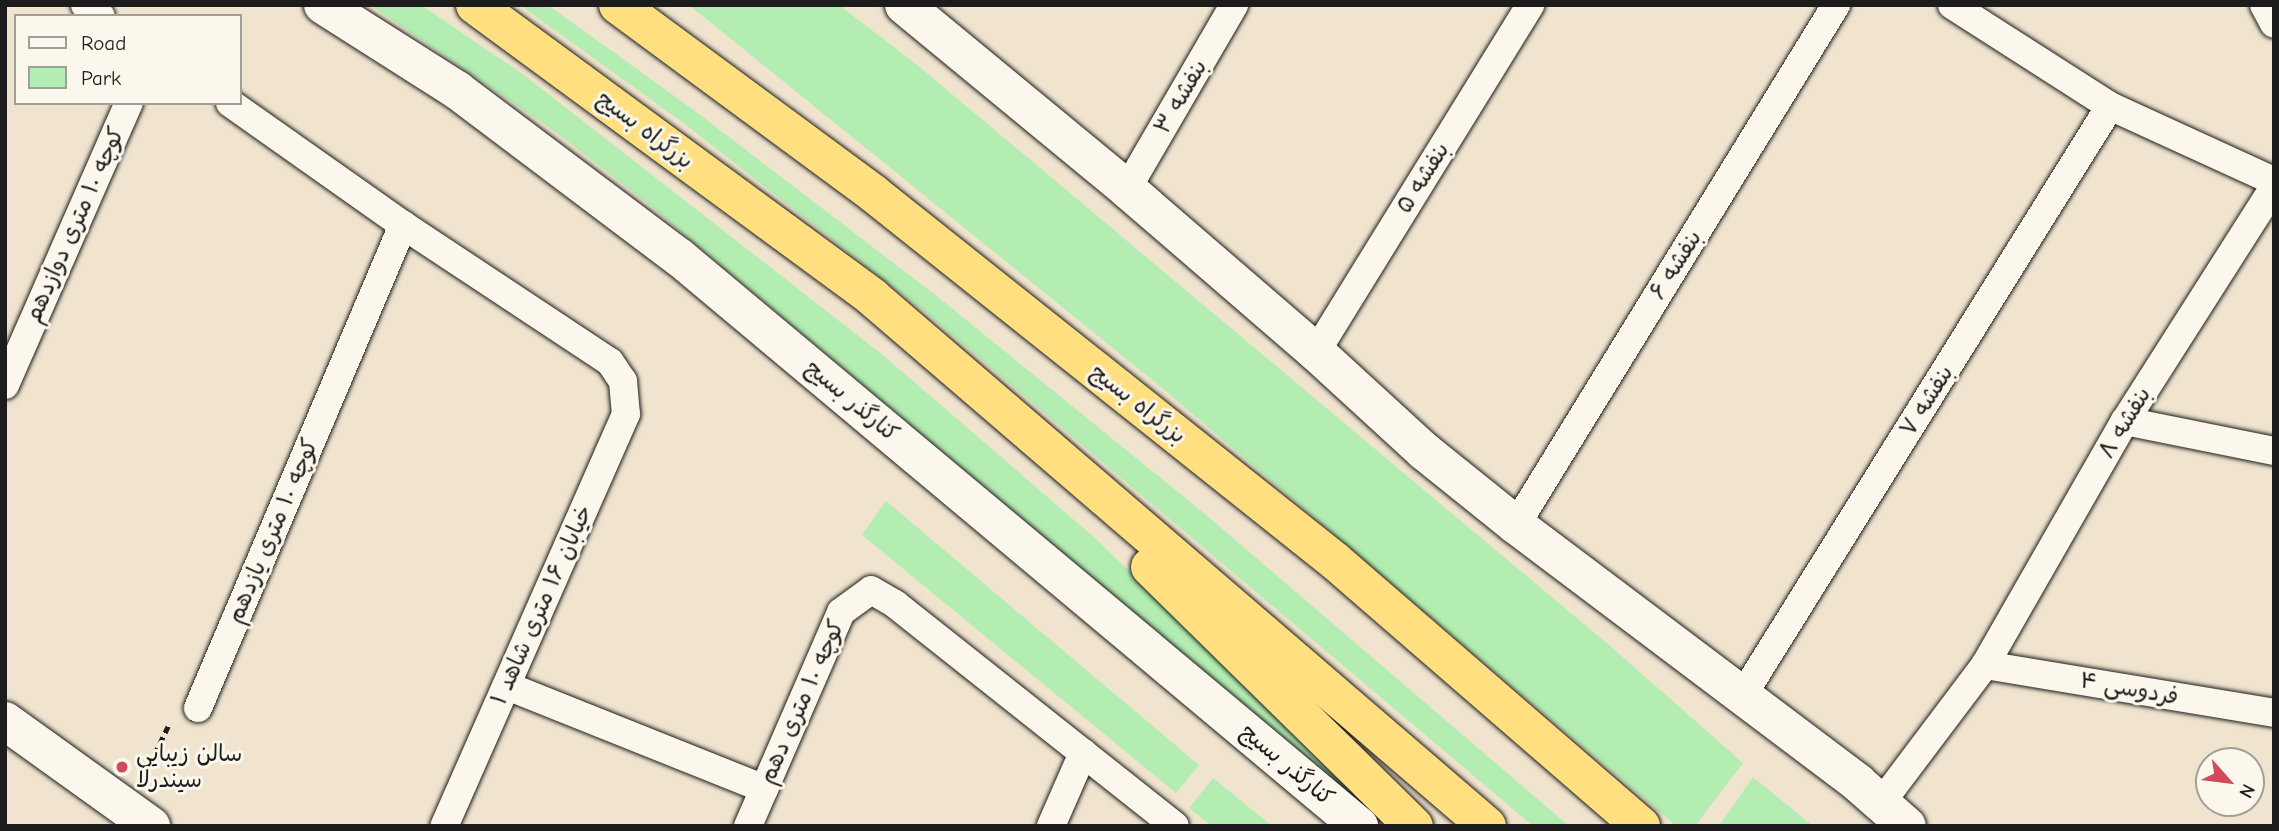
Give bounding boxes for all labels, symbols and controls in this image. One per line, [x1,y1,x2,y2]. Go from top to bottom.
legend [14,14,242,105]
text: Road [81,31,126,55]
street label: بنفشه ۳ [1149,55,1213,139]
text: Park [81,66,121,90]
street label: بزرگراه بسیج [591,85,699,175]
street label: کوچه ۱۰ متری دوازدهم [19,123,131,327]
street label: بنفشه ۵ [1391,137,1455,219]
street label: بنفشه ۶ [1644,225,1708,305]
street label: کنارگذر بسیج [800,354,904,448]
street label: بزرگراه بسیج [1085,358,1191,450]
street label: بنفشه ۷ [1894,360,1960,442]
street label: بنفشه ۸ [2093,382,2157,464]
street label: کوچه ۱۰ متری یازدهم [222,434,324,628]
street label: خیابان ۱۶ متری شاهد ۱ [485,501,599,709]
street label: کوچه ۱۰ متری دهم [753,616,851,788]
street label: فردوسی ۴ [2078,667,2180,711]
street label: کنارگذر بسیج [1235,718,1339,812]
place label: سالن زیبایی سیندرلا [136,740,242,794]
north arrow [2195,747,2265,817]
marker: سالن زیبایی سیندرلا [114,759,130,775]
text: N [2234,780,2259,802]

